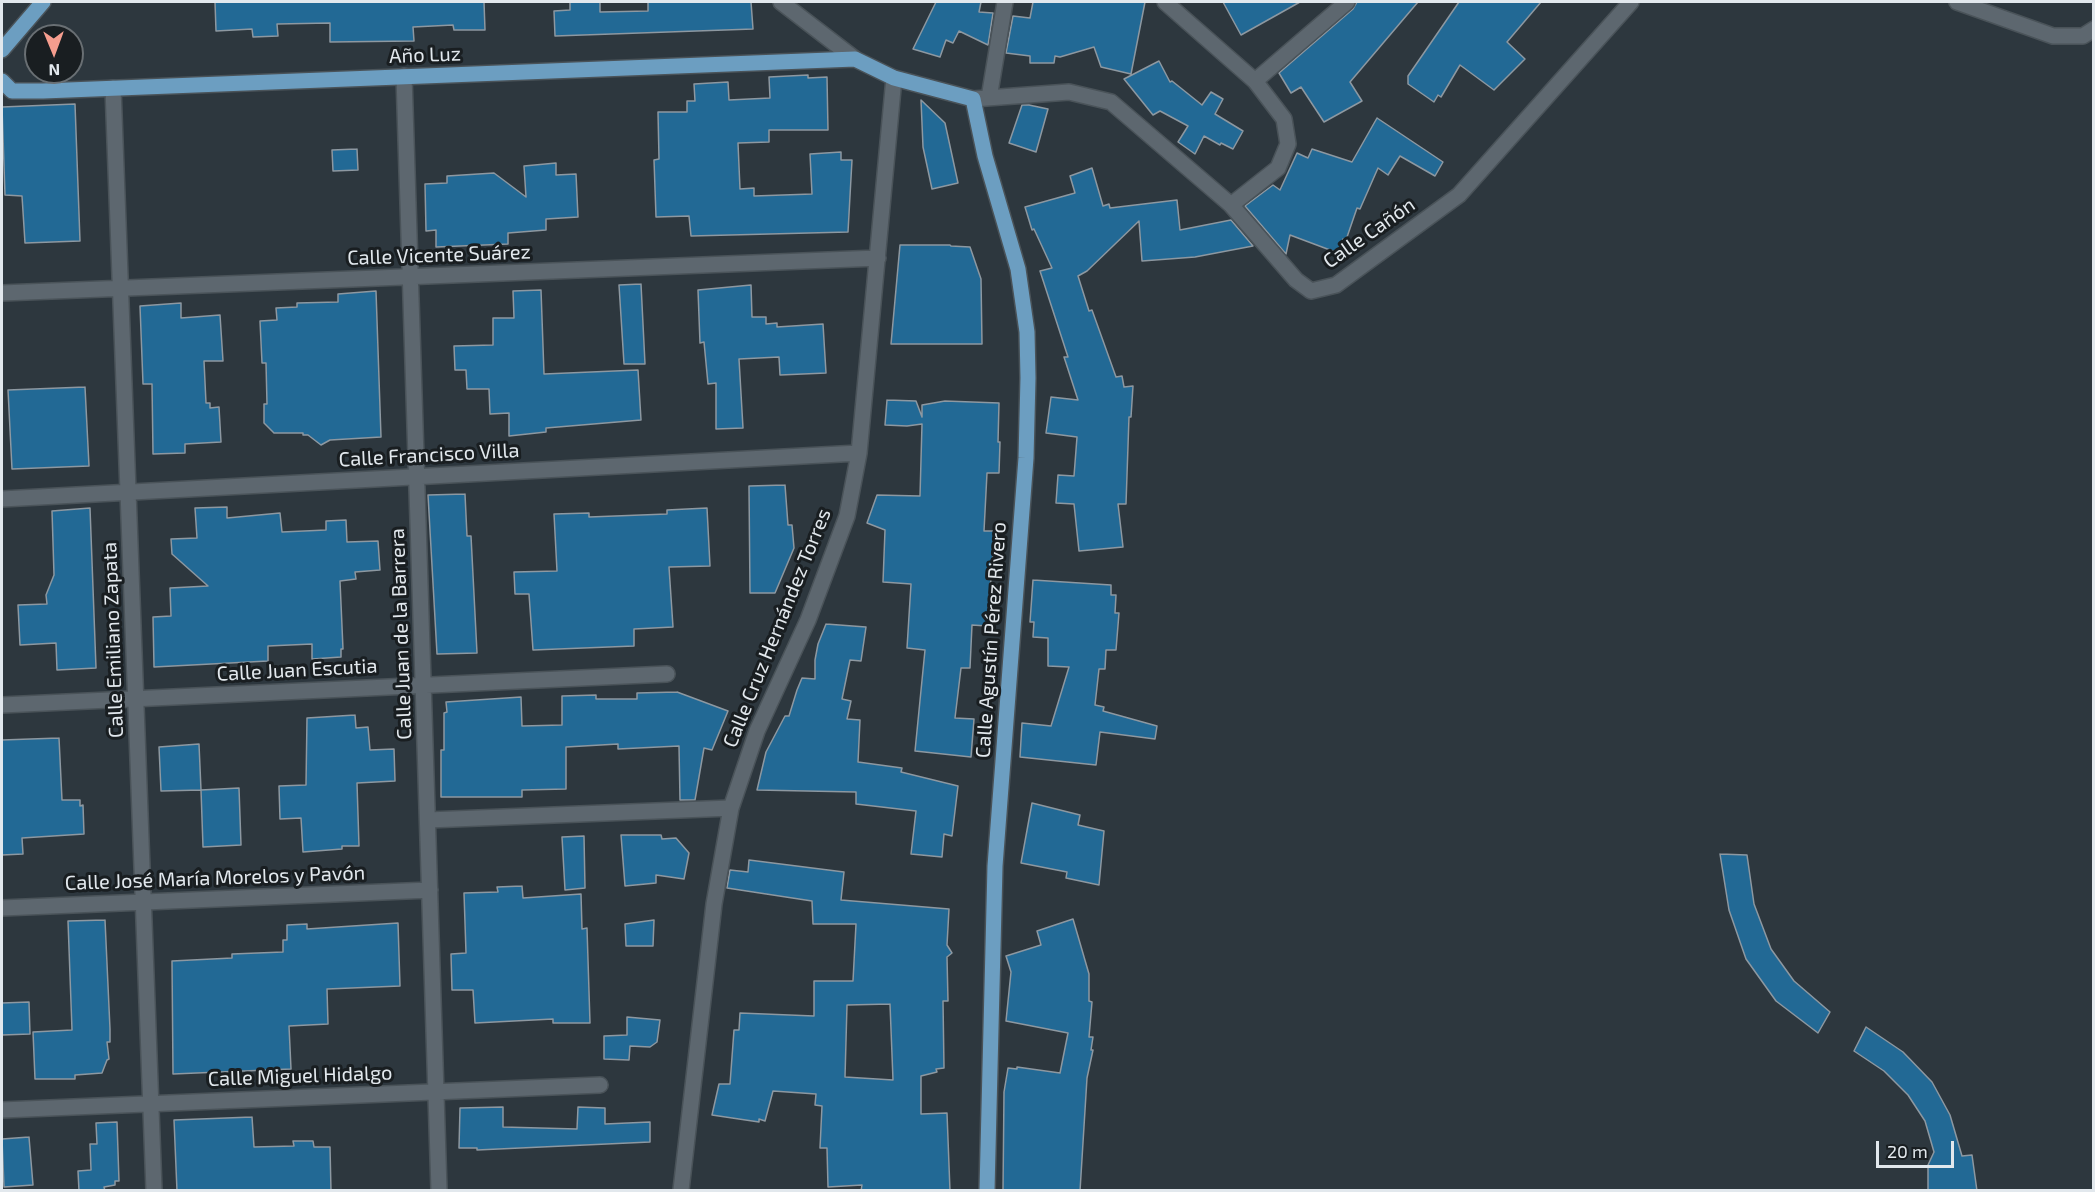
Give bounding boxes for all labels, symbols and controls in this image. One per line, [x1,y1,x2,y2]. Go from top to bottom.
north arrow [24,24,84,84]
street label: Año Luz [389,42,461,68]
text: N [48,61,60,80]
street label: Calle Cañón [1319,193,1419,273]
street label: Calle Vicente Suárez [347,240,531,270]
street label: Calle Francisco Villa [338,438,520,472]
street label: Calle Cruz Hernández Torres [718,505,836,751]
street label: Calle Agustín Pérez Rivero [971,521,1011,759]
street label: Calle Juan de la Barrera [385,528,417,740]
street label: Calle Emiliano Zapata [98,542,128,738]
street label: Calle Juan Escutia [216,654,378,686]
street label: Calle José María Morelos y Pavón [64,861,366,895]
street label: Calle Miguel Hidalgo [207,1061,393,1091]
scale bar [1879,1129,1957,1167]
text: 20 m [1887,1140,1928,1162]

